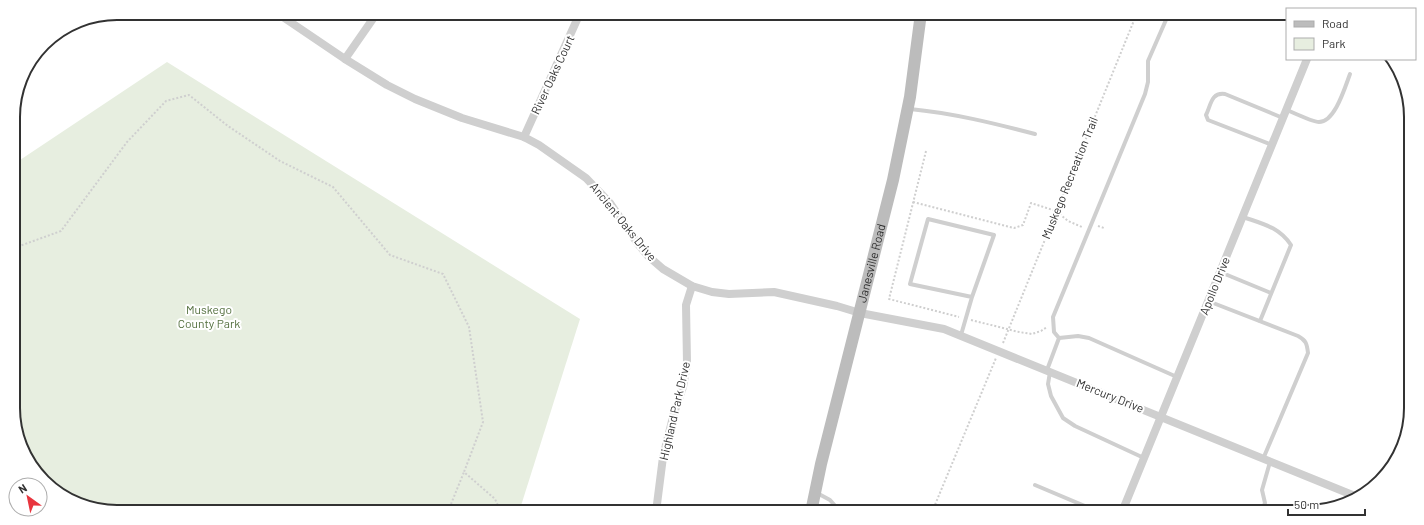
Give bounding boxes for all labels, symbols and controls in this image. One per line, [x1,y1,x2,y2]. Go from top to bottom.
legend [1286,8,1416,60]
text: Road [1322,16,1349,30]
street label: River Oaks Court [528,33,577,116]
text: Park [1322,36,1346,50]
street label: Muskego Recreation Trail [1038,115,1100,241]
street label: Ancient Oaks Drive [588,179,660,263]
street label: Janesville Road [854,222,888,304]
street label: Apollo Drive [1196,254,1232,317]
park label: Muskego County Park [178,302,240,330]
street label: Highland Park Drive [656,360,692,461]
street label: Mercury Drive [1075,375,1146,415]
north arrow [8,477,48,517]
text: N [16,481,29,496]
scale bar [1288,491,1365,517]
text: 50 m [1294,497,1319,511]

